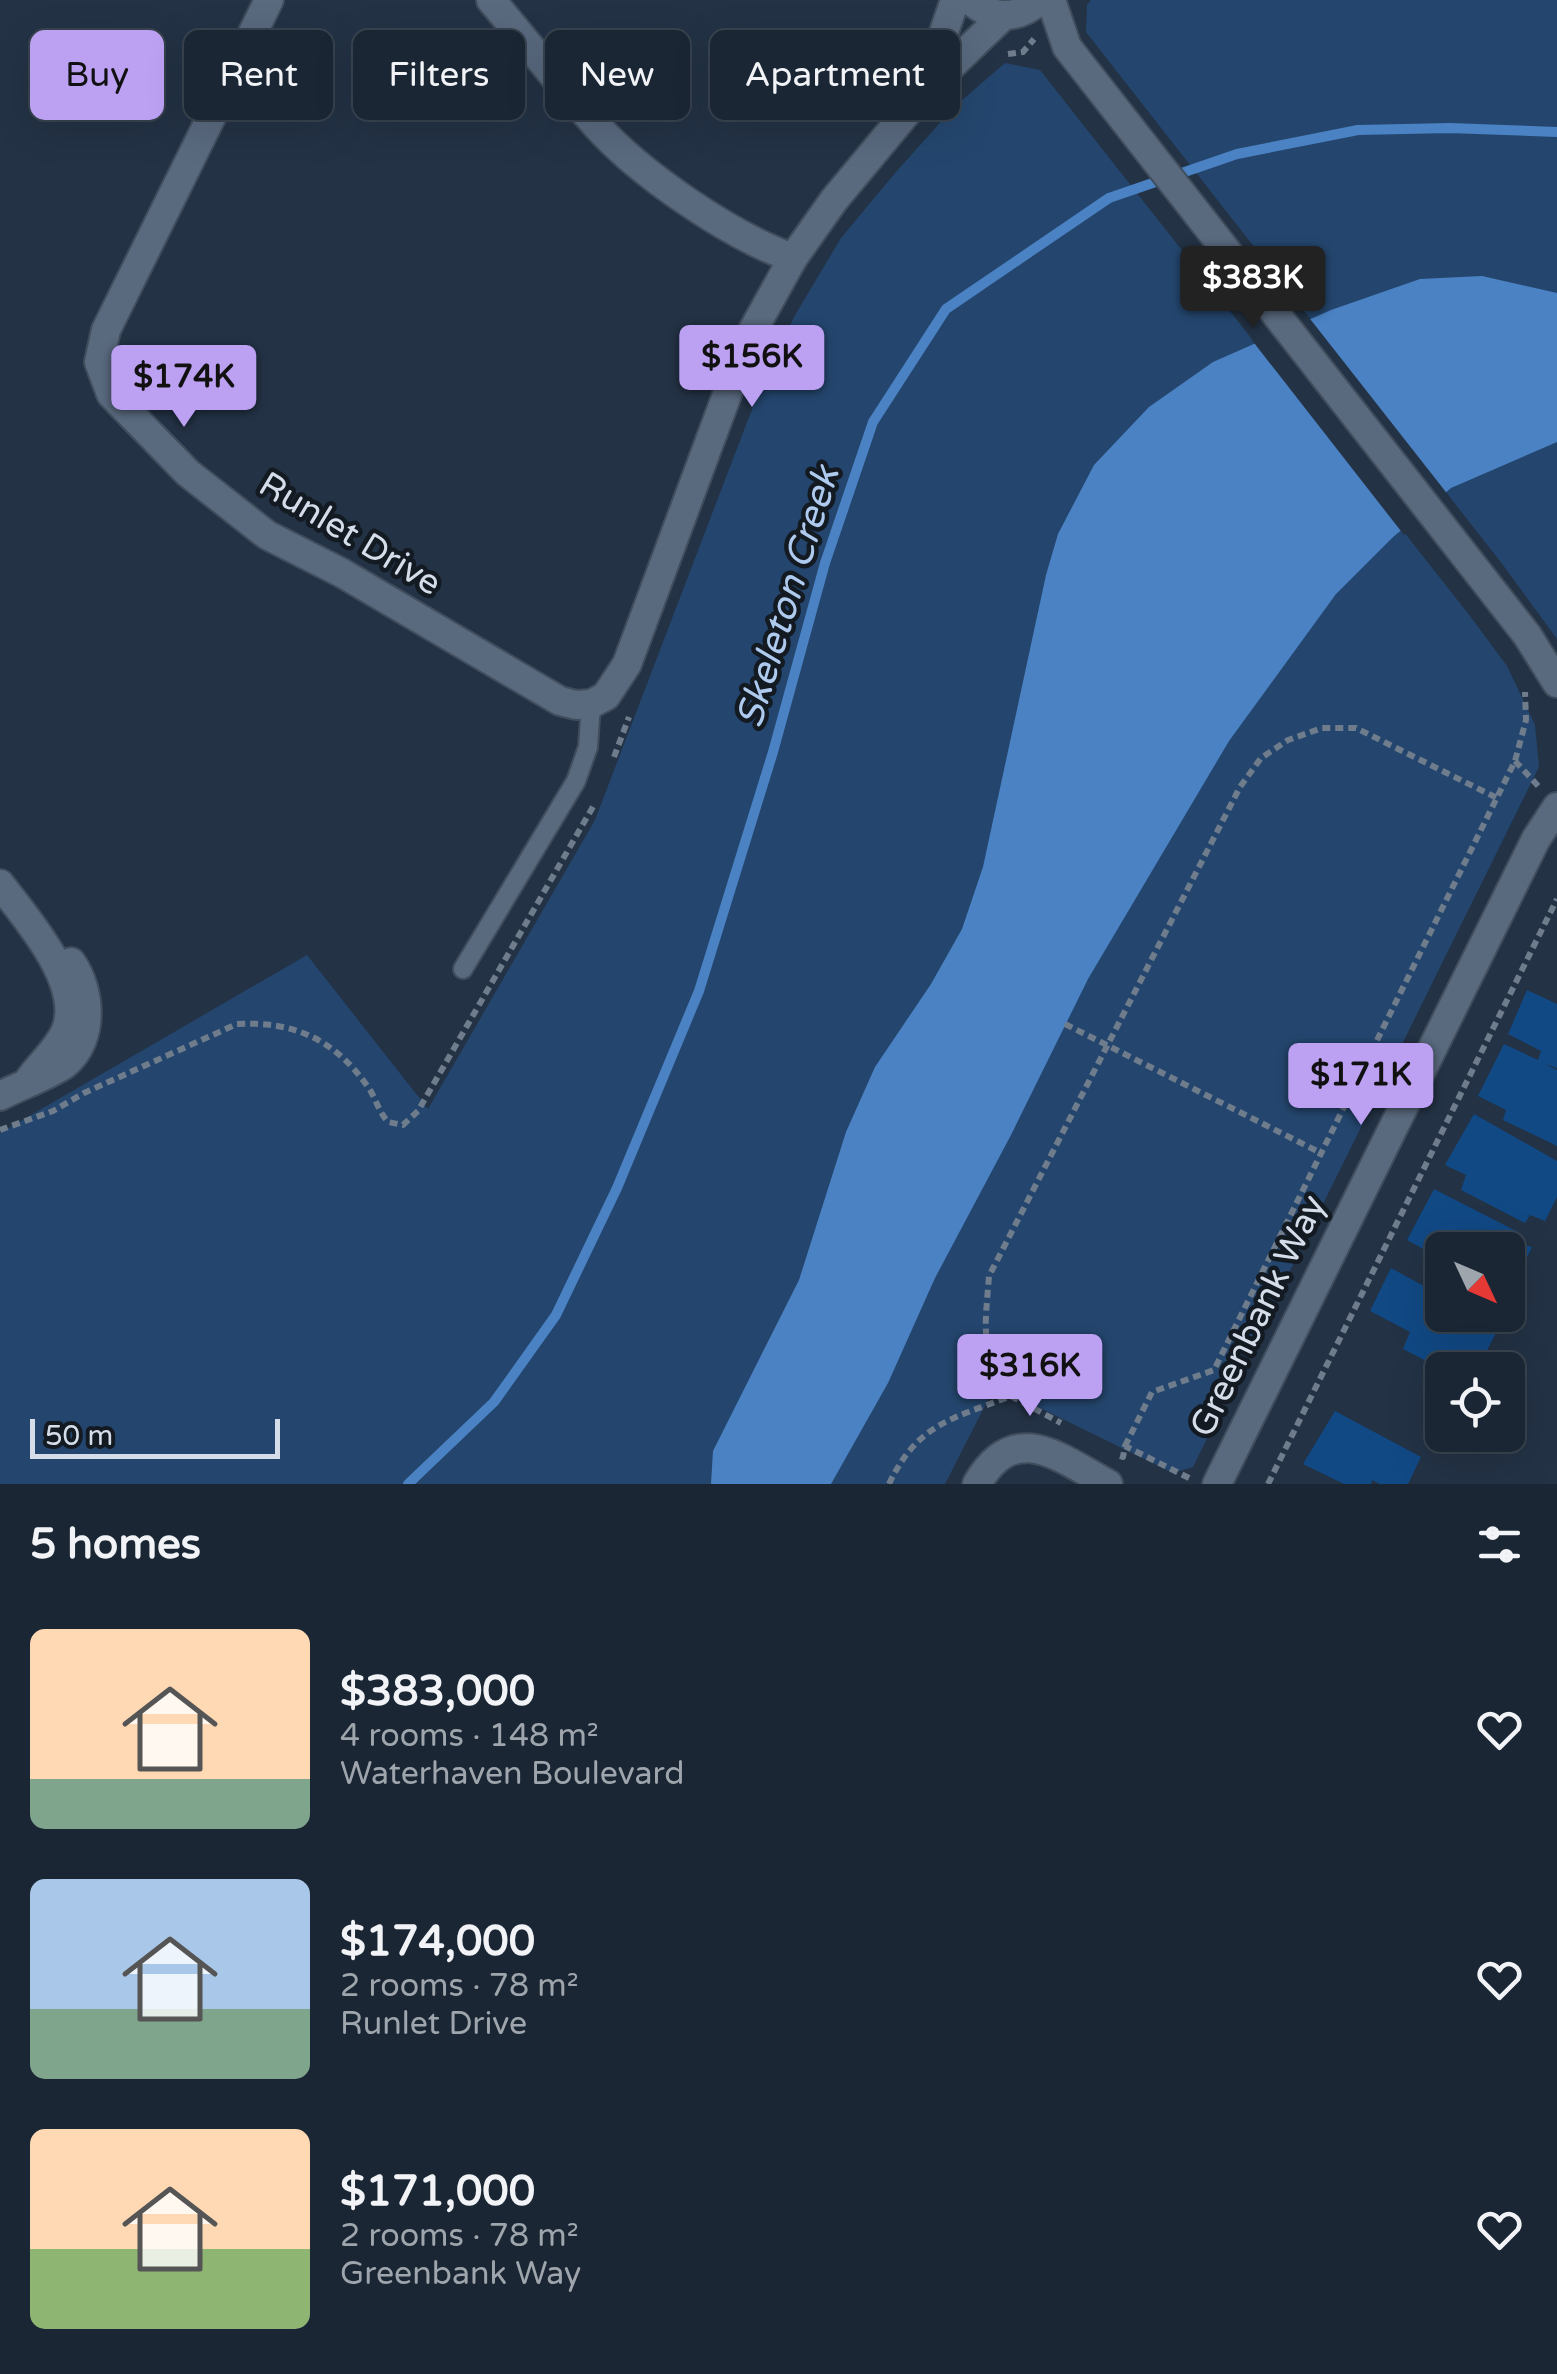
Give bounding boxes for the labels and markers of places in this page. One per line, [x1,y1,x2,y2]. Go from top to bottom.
pin: $383K [1183,246,1323,331]
pin: $156K [682,325,822,410]
pin: $174K [114,345,254,430]
pin: $171K [1291,1043,1431,1128]
pin: $316K [960,1334,1100,1419]

